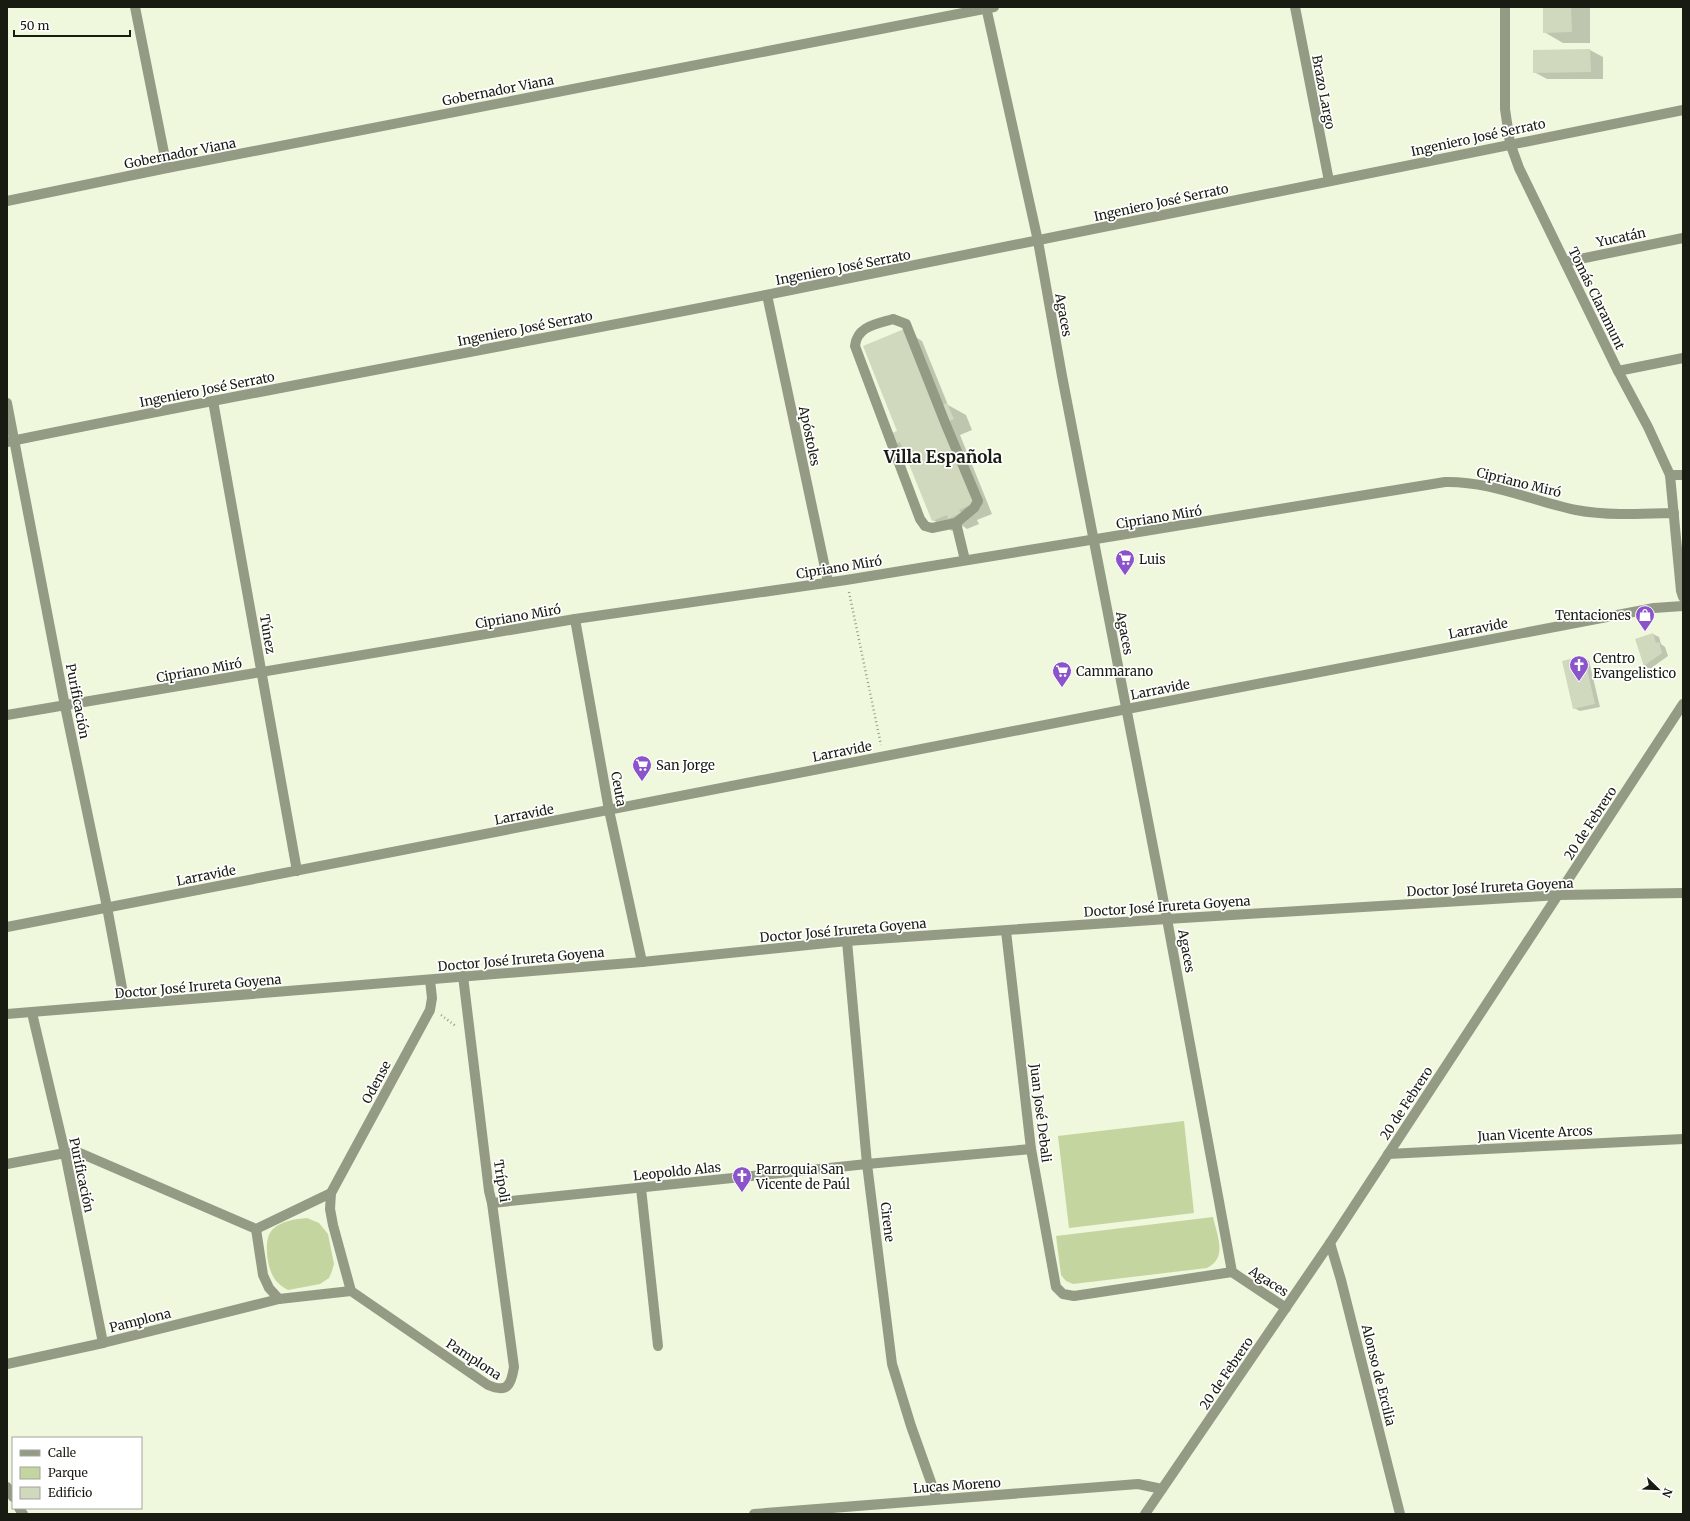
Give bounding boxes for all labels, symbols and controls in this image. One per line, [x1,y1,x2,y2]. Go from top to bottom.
scale bar [14,12,130,38]
text: 50 m [20,18,49,33]
street label: Brazo Largo [1308,53,1339,131]
street label: Gobernador Viana [441,71,555,110]
street label: Ingeniero José Serrato [1409,115,1547,160]
street label: Gobernador Viana [123,134,237,173]
street label: Ingeniero José Serrato [1092,180,1230,225]
street label: Yucatán [1594,224,1648,251]
street label: Tomás Claramunt [1564,244,1629,352]
street label: Ingeniero José Serrato [774,246,912,289]
street label: Agaces [1051,291,1076,338]
street label: Ingeniero José Serrato [456,307,594,350]
street label: Ingeniero José Serrato [138,368,276,411]
street label: Apóstoles [795,404,824,468]
district label: Villa Española [883,446,1003,468]
street label: Cipriano Miró [1475,464,1563,501]
street label: Cipriano Miró [1115,502,1204,533]
supermarket icon: Luis [1114,548,1136,576]
place label: Luis [1139,551,1166,568]
street label: Cipriano Miró [795,552,884,583]
street label: Cipriano Miró [474,601,563,632]
shop icon: Tentaciones [1634,604,1656,632]
place label: Tentaciones [1555,607,1631,624]
street label: Agaces [1112,609,1137,656]
street label: Túnez [256,613,279,655]
street label: Larravide [1447,614,1509,643]
place label: Centro Evangelistico [1593,650,1677,682]
church icon: Centro Evangelistico [1568,654,1590,682]
street label: Cipriano Miró [155,655,244,686]
supermarket icon: Cammarano [1051,660,1073,688]
street label: Purificación [62,662,93,740]
place label: Cammarano [1076,663,1154,680]
street label: Larravide [1129,675,1191,704]
street label: Larravide [811,737,873,766]
supermarket icon: San Jorge [631,754,653,782]
place label: San Jorge [656,757,715,774]
street label: Ceuta [607,770,630,808]
street label: 20 de Febrero [1560,783,1621,863]
street label: Larravide [493,800,555,829]
street label: Larravide [175,861,237,890]
street label: Doctor José Irureta Goyena [1406,875,1574,900]
street label: Doctor José Irureta Goyena [1083,892,1251,921]
street label: Doctor José Irureta Goyena [759,915,927,946]
street label: Agaces [1174,927,1199,974]
street label: Doctor José Irureta Goyena [437,944,605,975]
street label: Doctor José Irureta Goyena [114,971,282,1002]
street label: Odense [358,1058,395,1107]
street label: Juan José Debali [1026,1062,1055,1163]
street label: 20 de Febrero [1376,1063,1437,1143]
street label: Juan Vicente Arcos [1476,1122,1593,1145]
street label: Purificación [65,1136,98,1214]
street label: Leopoldo Alas [632,1158,722,1185]
street label: Trípoli [490,1159,513,1204]
place label: Parroquia San Vicente de Paúl [755,1161,850,1193]
church icon: Parroquia San Vicente de Paúl [731,1165,753,1193]
street label: Cirene [877,1201,898,1243]
street label: Agaces [1245,1262,1292,1300]
street label: Pamplona [108,1305,173,1336]
street label: Alonso de Ercilia [1357,1322,1399,1428]
street label: 20 de Febrero [1196,1333,1257,1413]
street label: Pamplona [443,1335,505,1384]
legend [12,1437,142,1509]
text: Calle [48,1445,76,1460]
text: Parque [48,1465,88,1480]
north arrow [1638,1469,1678,1509]
street label: Lucas Moreno [913,1474,1002,1497]
text: Edificio [48,1485,92,1500]
text: N [1659,1486,1675,1500]

